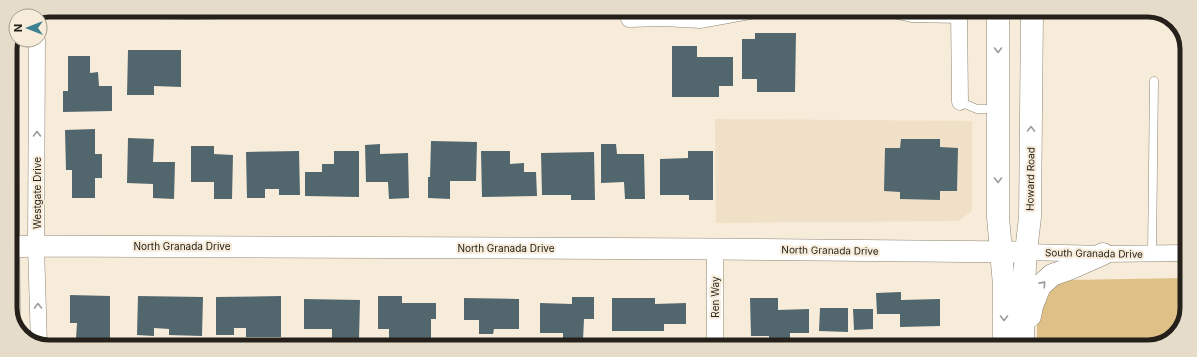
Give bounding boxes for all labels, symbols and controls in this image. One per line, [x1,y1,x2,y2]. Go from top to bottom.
north arrow [8,8,48,48]
text: N [11,24,25,32]
one-way arrow [994,47,1002,53]
one-way arrow [1026,126,1035,132]
one-way arrow [33,131,41,137]
street label: Howard Road [1023,147,1037,211]
street label: Westgate Drive [31,157,43,229]
one-way arrow [994,177,1002,183]
street label: North Granada Drive [133,240,231,252]
street label: North Granada Drive [457,242,555,254]
street label: North Granada Drive [781,243,879,257]
street label: South Granada Drive [1045,246,1143,260]
street label: Ren Way [709,276,721,318]
one-way arrow [1039,281,1046,289]
one-way arrow [34,303,42,309]
one-way arrow [1000,315,1008,321]

